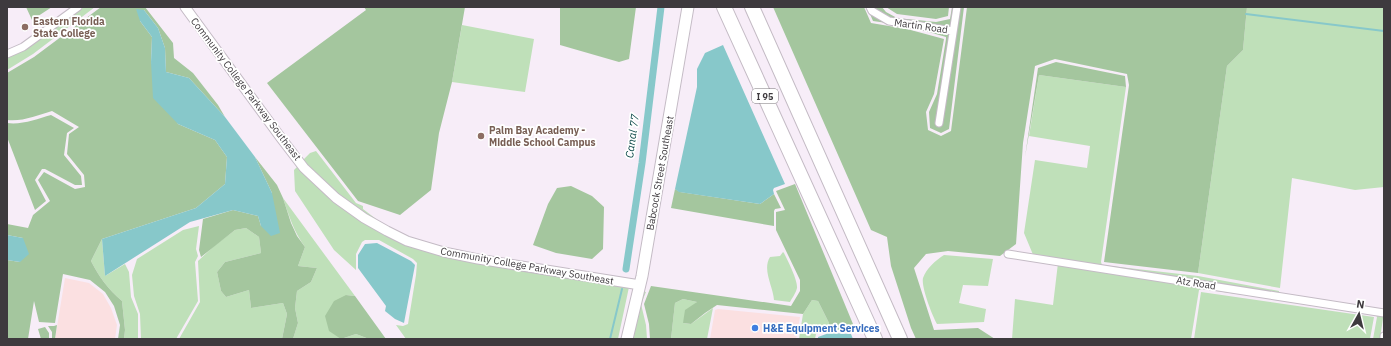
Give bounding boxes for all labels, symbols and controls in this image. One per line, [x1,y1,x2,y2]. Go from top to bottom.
place label: Eastern Florida State College [33,15,105,40]
street label: Community College Parkway Southeast [188,15,304,163]
street label: Martin Road [893,16,949,36]
marker: Eastern Florida State College [20,22,30,32]
road number: I 95 [752,89,778,103]
water label: Canal 77 [622,113,642,159]
street label: Babcock Street Southeast [644,114,677,231]
place label: Palm Bay Academy - Middle School Campus [489,124,595,149]
marker: Palm Bay Academy - Middle School Campus [476,131,486,141]
street label: Community College Parkway Southeast [439,244,615,288]
street label: Atz Road [1175,273,1217,293]
north arrow [1339,294,1379,334]
text: N [1355,297,1365,312]
place label: H&E Equipment Services [763,322,880,335]
marker: H&E Equipment Services [750,323,760,333]

